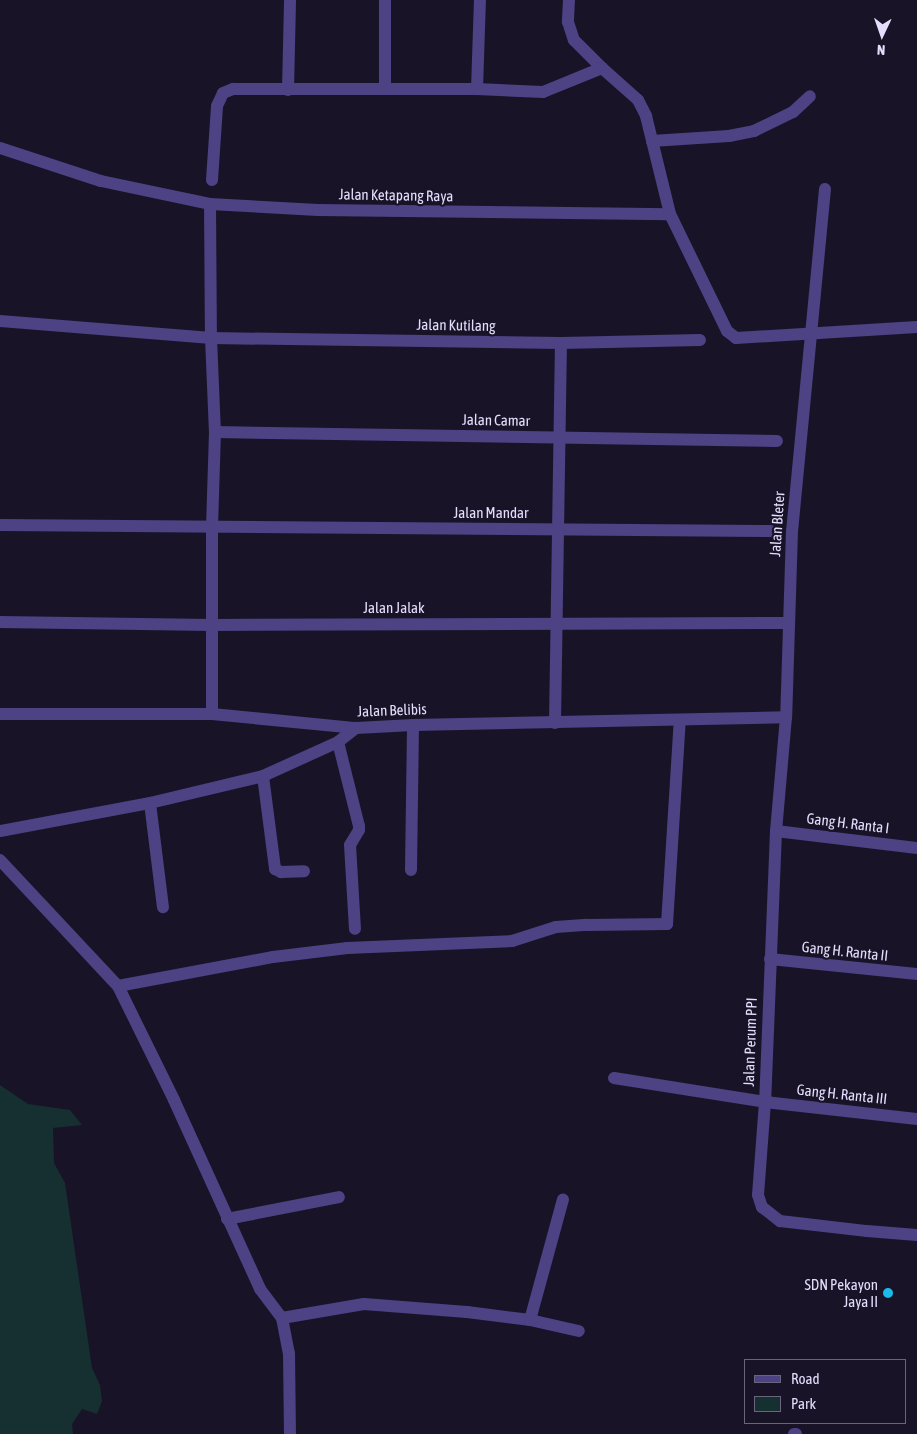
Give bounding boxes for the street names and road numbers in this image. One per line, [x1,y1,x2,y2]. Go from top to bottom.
street label: Jalan Ketapang Raya [339,185,453,205]
street label: Jalan Kutilang [416,315,496,335]
street label: Jalan Camar [462,410,530,430]
street label: Jalan Bleter [766,491,788,557]
street label: Jalan Mandar [454,504,528,522]
street label: Jalan Jalak [363,599,425,617]
street label: Jalan Belibis [357,700,427,720]
street label: Gang H. Ranta I [806,809,890,837]
street label: Gang H. Ranta II [801,938,889,964]
street label: Jalan Perum PPI [739,997,761,1087]
street label: Gang H. Ranta III [796,1080,888,1108]

